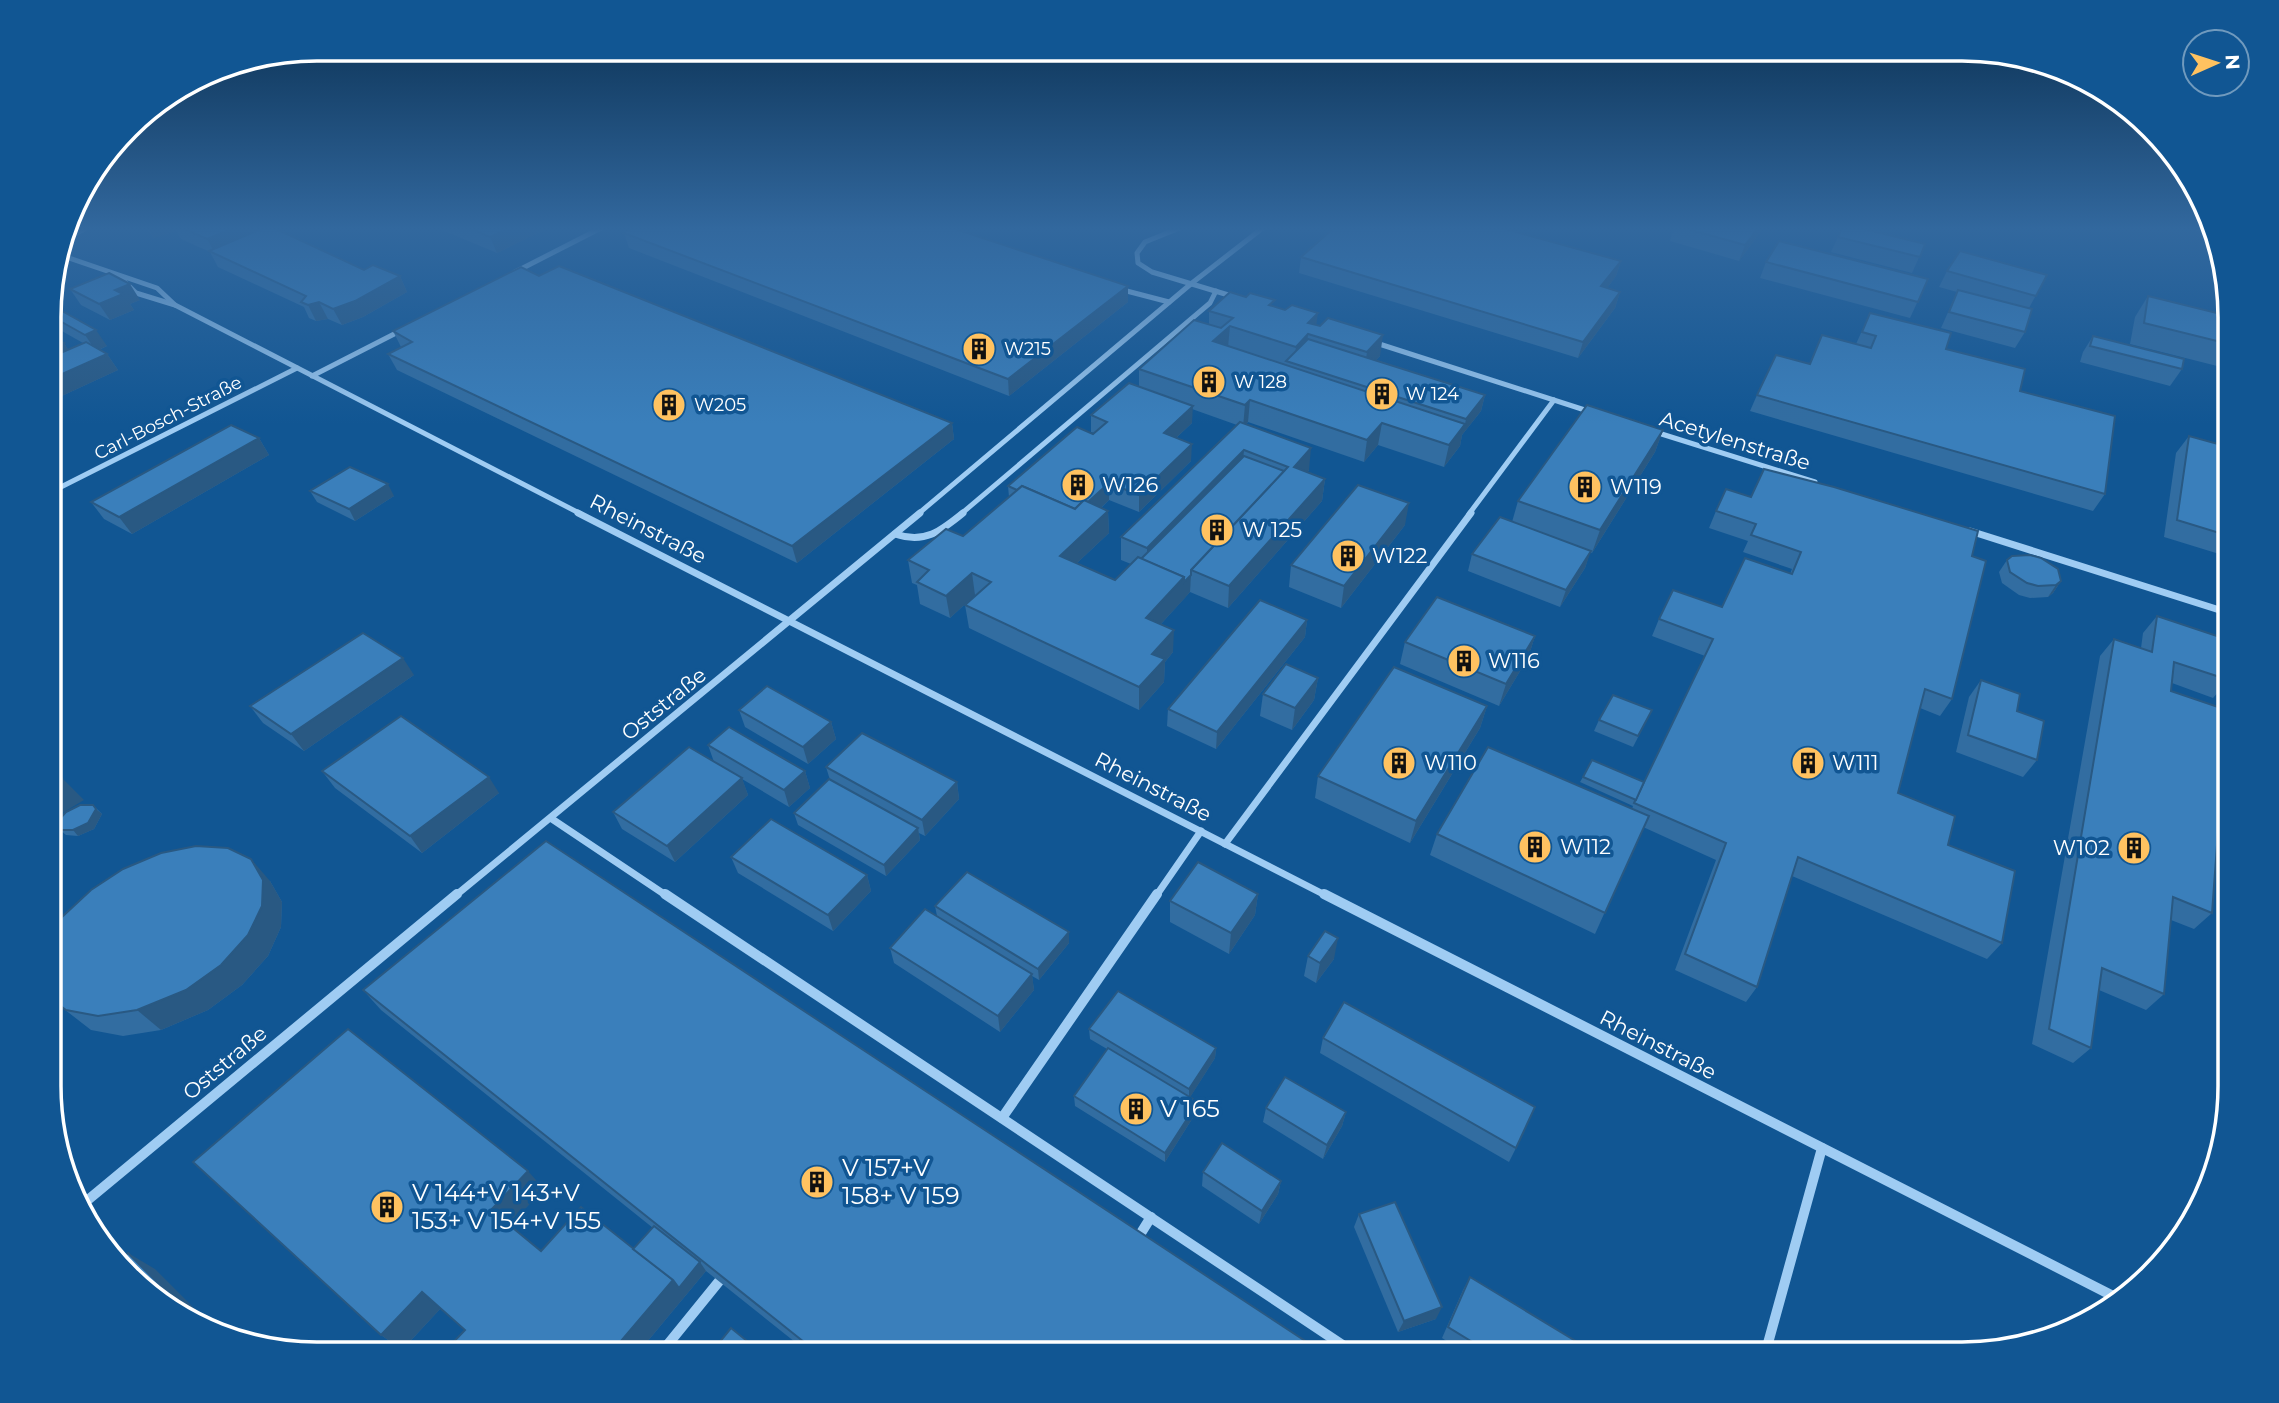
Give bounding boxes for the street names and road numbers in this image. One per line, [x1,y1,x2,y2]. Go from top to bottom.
street label: Carl-Bosch-Straße [90,371,246,465]
street label: Acetylenstraße [1657,406,1814,475]
street label: Rheinstraße [586,489,711,569]
street label: Oststraße [616,662,711,745]
street label: Rheinstraße [1091,747,1216,827]
street label: Rheinstraße [1596,1005,1721,1085]
street label: Oststraße [178,1020,272,1105]

